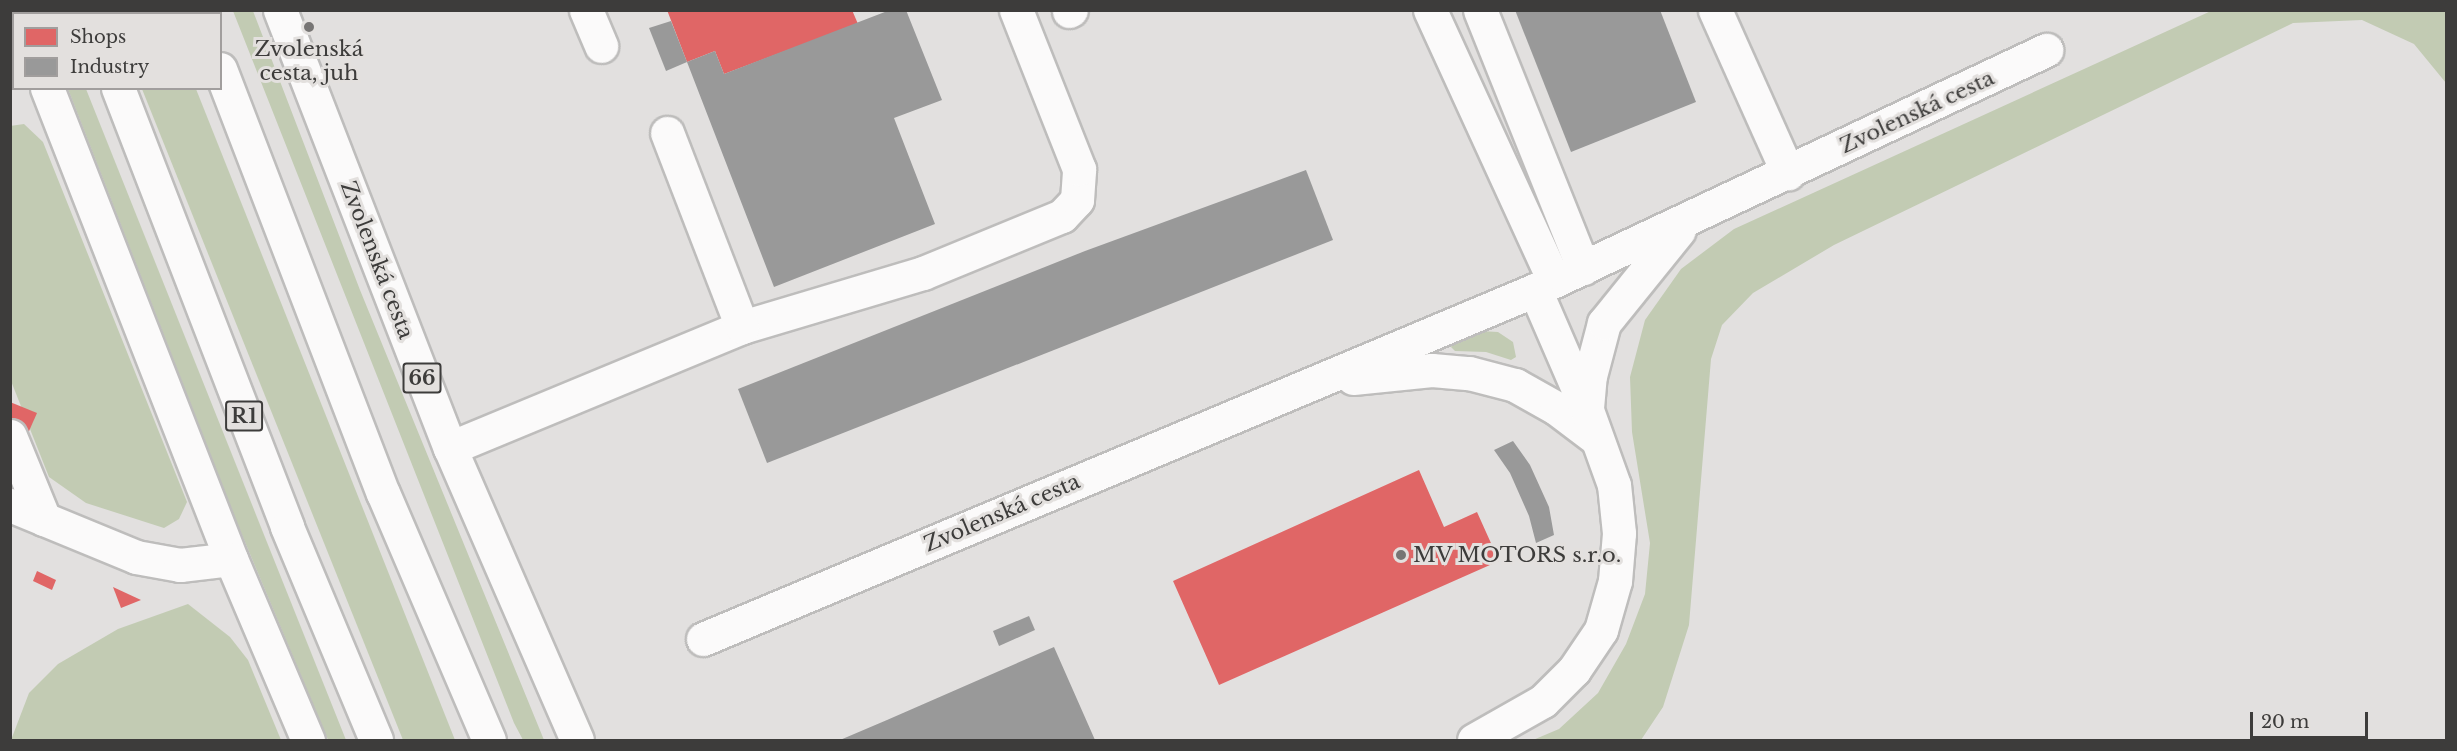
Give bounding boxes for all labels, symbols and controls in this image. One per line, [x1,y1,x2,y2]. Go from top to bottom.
legend [12,12,222,90]
marker: Zvolenská cesta, juh [302,20,316,34]
text: Shops [70,26,126,48]
place label: Zvolenská cesta, juh [255,36,363,86]
text: Industry [70,56,149,78]
street label: Zvolenská cesta [1836,65,1998,159]
street label: Zvolenská cesta [335,177,419,343]
road number: 66 [402,361,442,395]
road number: R1 [224,399,264,433]
street label: Zvolenská cesta [920,469,1084,557]
place label: MV MOTORS s.r.o. [1413,542,1622,568]
marker: MV MOTORS s.r.o. [1394,548,1408,562]
scale bar [2253,700,2372,738]
text: 20 m [2261,711,2309,733]

